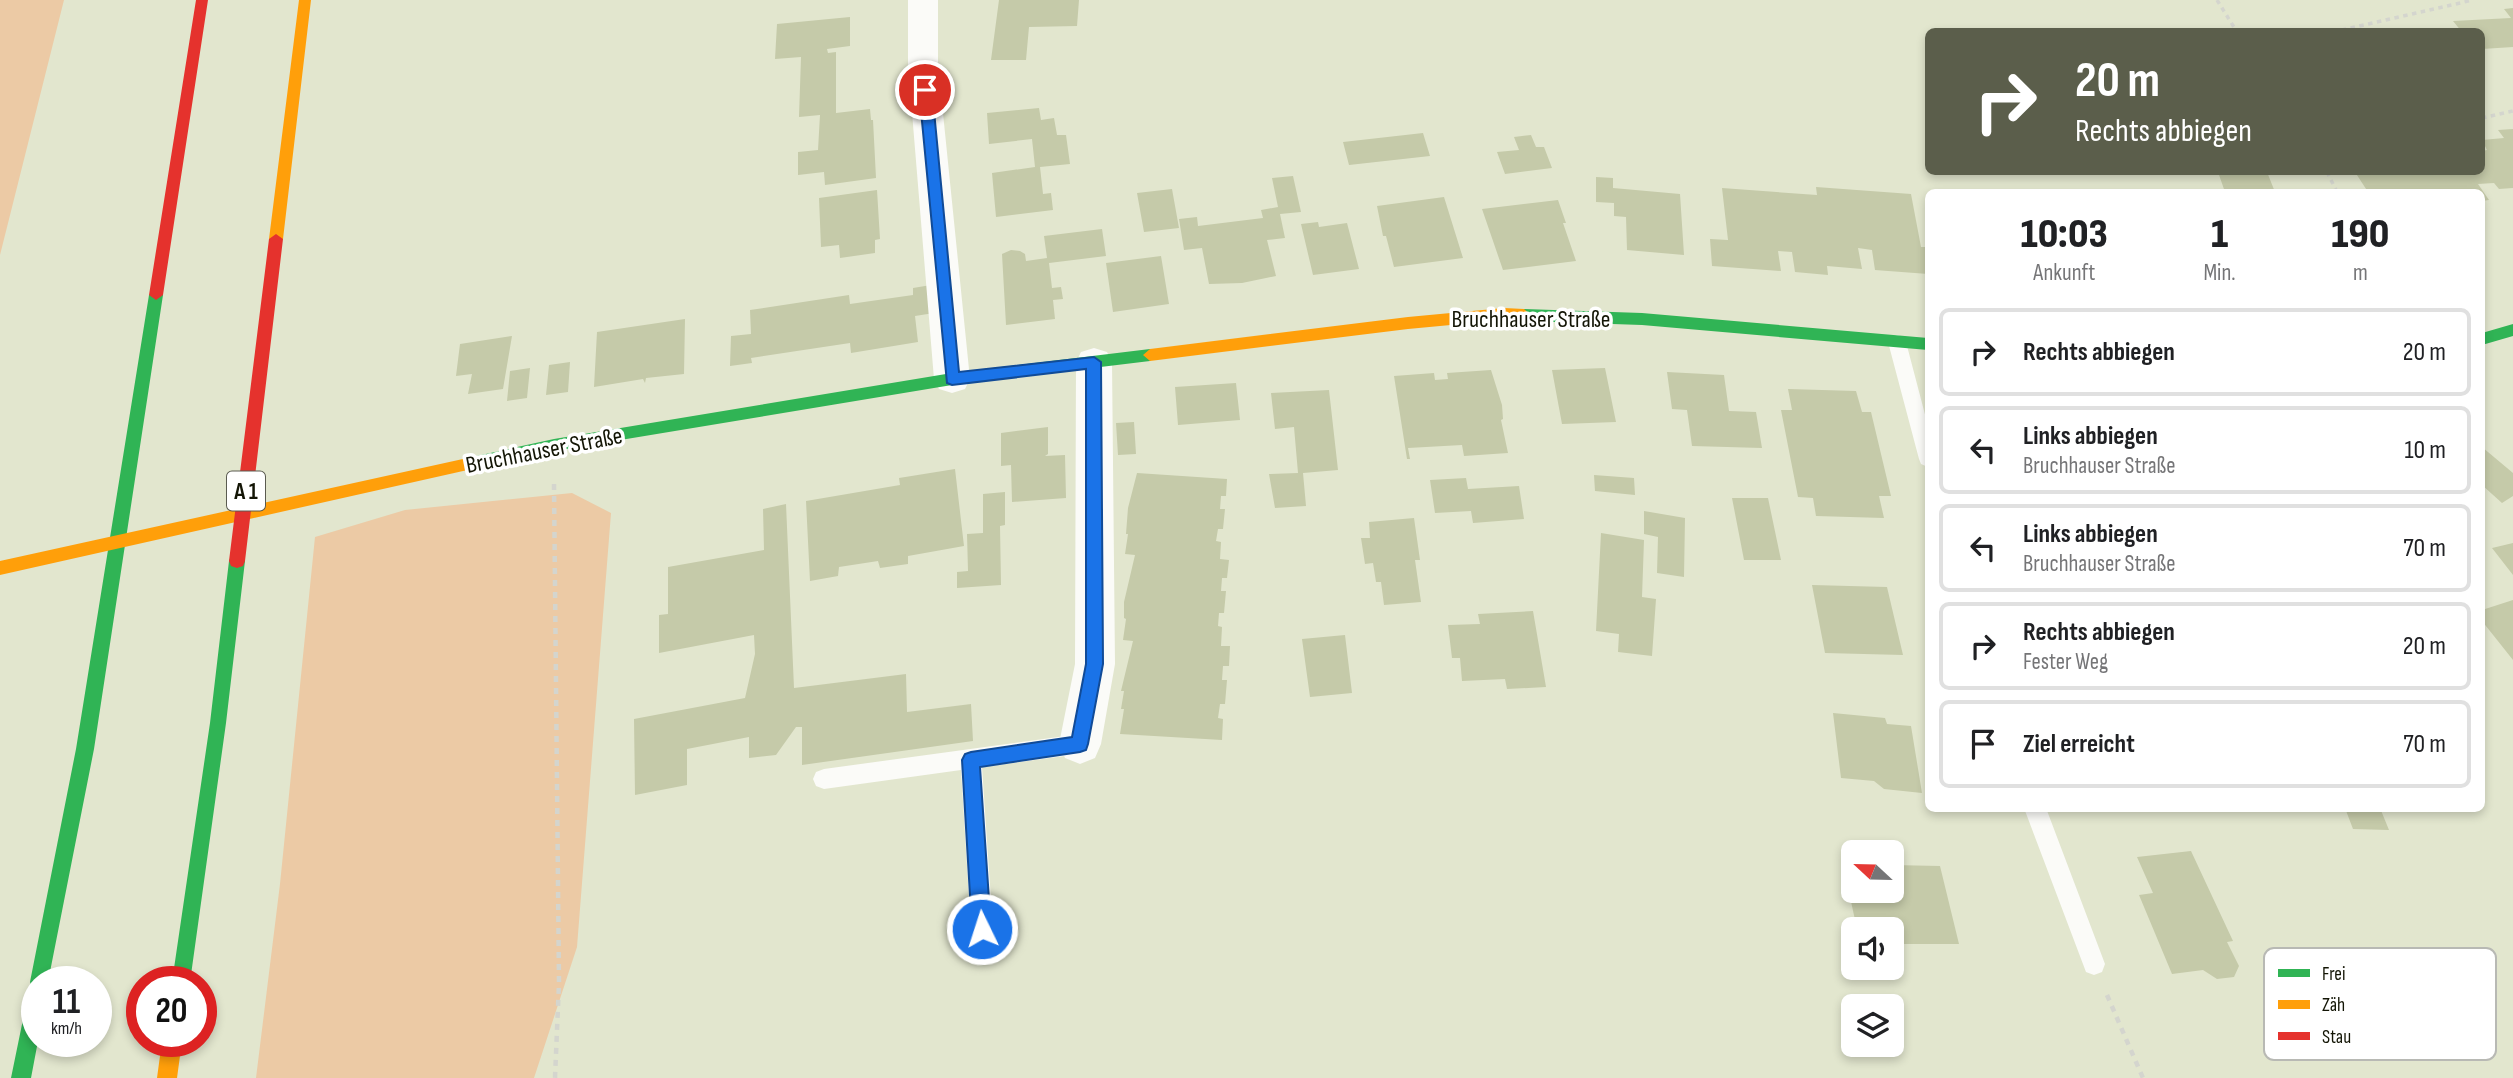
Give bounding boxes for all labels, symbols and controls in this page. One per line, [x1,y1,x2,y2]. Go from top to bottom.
text: 20 m [2075,52,2160,111]
icon: right [1960,56,2051,147]
pin [895,60,955,120]
icon: arrive [906,71,944,109]
text: Rechts abbiegen [2075,112,2252,151]
text: 10:03 [2021,209,2108,260]
text: 1 [2211,209,2228,260]
text: 190 [2331,209,2389,260]
text: Ankunft [2033,259,2095,287]
text: Min. [2203,259,2236,287]
text: m [2353,259,2368,287]
street label: Bruchhauser Straße [1451,305,1611,334]
icon: right [1964,333,2002,371]
text: Rechts abbiegen [2023,337,2175,368]
text: 20 m [2403,337,2446,368]
street label: Bruchhauser Straße [463,421,625,480]
text: Links abbiegen [2023,421,2158,452]
icon: left [1964,431,2002,469]
text: 10 m [2404,435,2446,466]
text: Bruchhauser Straße [2023,452,2175,480]
road number: A 1 [227,471,265,510]
text: Links abbiegen [2023,519,2158,550]
icon: left [1964,529,2002,567]
text: 70 m [2403,533,2446,564]
text: Bruchhauser Straße [2023,550,2175,578]
text: Rechts abbiegen [2023,617,2175,648]
icon: right [1964,627,2002,665]
text: 20 m [2403,631,2446,662]
text: Fester Weg [2023,648,2108,676]
icon: arrive [1964,725,2002,763]
text: Ziel erreicht [2023,729,2135,760]
text: 70 m [2403,729,2446,760]
north arrow [1841,840,1904,903]
map controls [1841,840,1904,1057]
position arrow [945,892,1019,966]
button: sound [1841,917,1904,980]
legend [2264,948,2496,1060]
text: Frei [2322,963,2346,986]
speed limit sign: 20 [126,966,217,1057]
text: 11 [53,981,80,1024]
button: layers [1841,994,1904,1057]
text: Zäh [2322,994,2345,1017]
text: km/h [51,1018,82,1039]
text: Stau [2322,1026,2351,1049]

